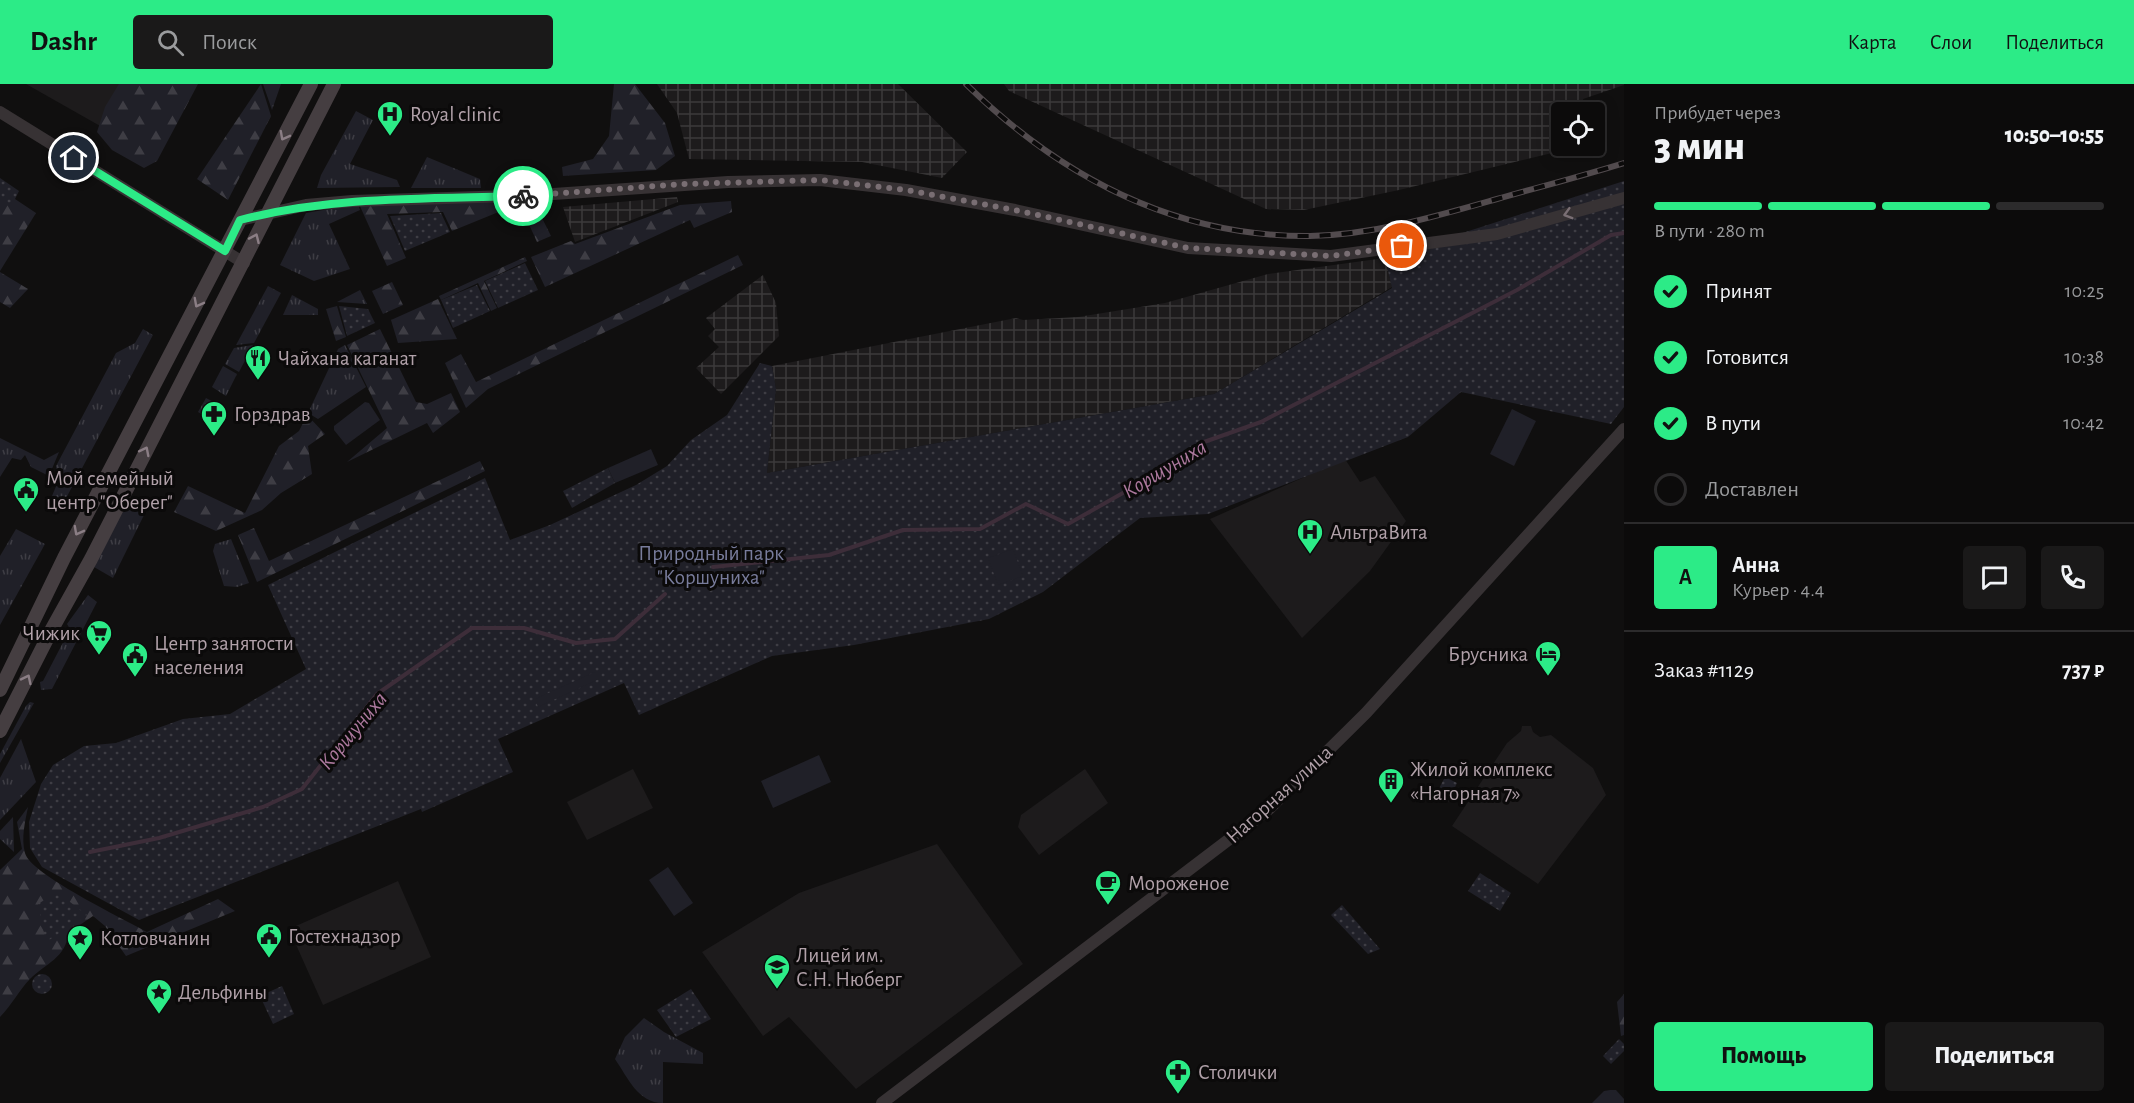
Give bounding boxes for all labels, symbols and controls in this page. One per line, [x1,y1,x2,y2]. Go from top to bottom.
search box [133,15,553,69]
icon: search [154,26,187,59]
text: Dashr [30,28,97,56]
text: Поиск [202,31,257,53]
text: Карта [1847,32,1897,53]
text: Слои [1930,32,1972,53]
text: Поделиться [2005,32,2104,53]
hospital icon: Royal clinic [375,99,405,137]
map controls [1551,102,1605,156]
button: locate [1551,102,1605,156]
text: Прибудет через [1654,103,1781,123]
place label: Royal clinic [410,104,500,125]
text: 10:50–10:55 [2005,124,2104,146]
text: 3 мин [1654,128,1745,167]
one-way arrow [280,129,291,140]
pin [48,132,99,183]
icon: home [57,141,90,174]
courier [493,166,553,226]
icon: bike [507,180,540,213]
one-way arrow [1563,207,1574,219]
pin [1376,220,1427,271]
text: В пути · 280 m [1654,221,1765,241]
icon: bag [1385,229,1418,262]
one-way arrow [247,234,259,245]
icon: check [1654,275,1687,308]
text: Принят [1705,280,1771,302]
text: 10:25 [2065,281,2104,301]
one-way arrow [194,296,205,307]
icon: check [1654,341,1687,374]
restaurant icon: Чайхана каганат [243,343,273,381]
text: Готовится [1705,346,1789,368]
text: 10:38 [2064,347,2104,367]
place label: Чайхана каганат [278,348,417,369]
pharmacy icon: Горздрав [199,399,229,437]
place label: Горздрав [234,404,311,425]
icon: check [1654,407,1687,440]
text: В пути [1705,412,1761,434]
text: 10:42 [2063,413,2104,433]
water label: Коршуниха [1119,435,1211,503]
one-way arrow [138,446,149,457]
place label: Мой семейный центр "Оберег" [46,468,174,513]
public building icon: Мой семейный центр "Оберег" [11,475,41,513]
text: Доставлен [1705,478,1799,500]
hospital icon: АльтраВита [1295,517,1325,555]
place label: АльтраВита [1330,522,1428,543]
one-way arrow [74,525,85,535]
park label: Природный парк "Коршуниха" [638,543,784,588]
button: chat [1963,546,2026,609]
button: phone [2041,546,2104,609]
text: Анна [1732,554,1780,576]
text: А [1679,566,1692,588]
text: Курьер · 4.4 [1732,580,1824,600]
supermarket icon: Чижик [84,618,114,656]
place label: Чижик [23,623,80,644]
place label: Центр занятости населения [154,633,294,678]
hotel icon: Брусника [1533,639,1563,677]
public building icon: Центр занятости населения [120,640,150,678]
place label: Брусника [1448,644,1528,665]
text: Заказ #1129 [1654,659,1754,681]
text: 737 ₽ [2062,659,2104,681]
one-way arrow [20,675,31,686]
water label: Коршуниха [314,688,392,774]
street label: Нагорная улица [1222,741,1337,847]
place label: Жилой комплекс «Нагорная 7» [1410,759,1553,804]
building icon: Жилой комплекс «Нагорная 7» [1376,766,1406,804]
cafe icon: Мороженое [1093,868,1123,906]
place label: Мороженое [1128,873,1229,894]
public building icon: Гостехнадзор [254,921,284,959]
place icon: Котловчанин [65,923,95,961]
place label: Гостехнадзор [288,926,401,947]
place label: Котловчанин [100,928,211,949]
place label: Лицей им. С.Н. Нюберг [796,945,903,990]
school or university icon: Лицей им. С.Н. Нюберг [762,952,792,990]
place icon: Дельфины [144,977,174,1015]
place label: Дельфины [178,982,267,1003]
button: Помощь [1654,1022,1873,1091]
button: Поделиться [1885,1022,2104,1091]
pharmacy icon: Столички [1163,1057,1193,1095]
place label: Столички [1198,1062,1278,1083]

